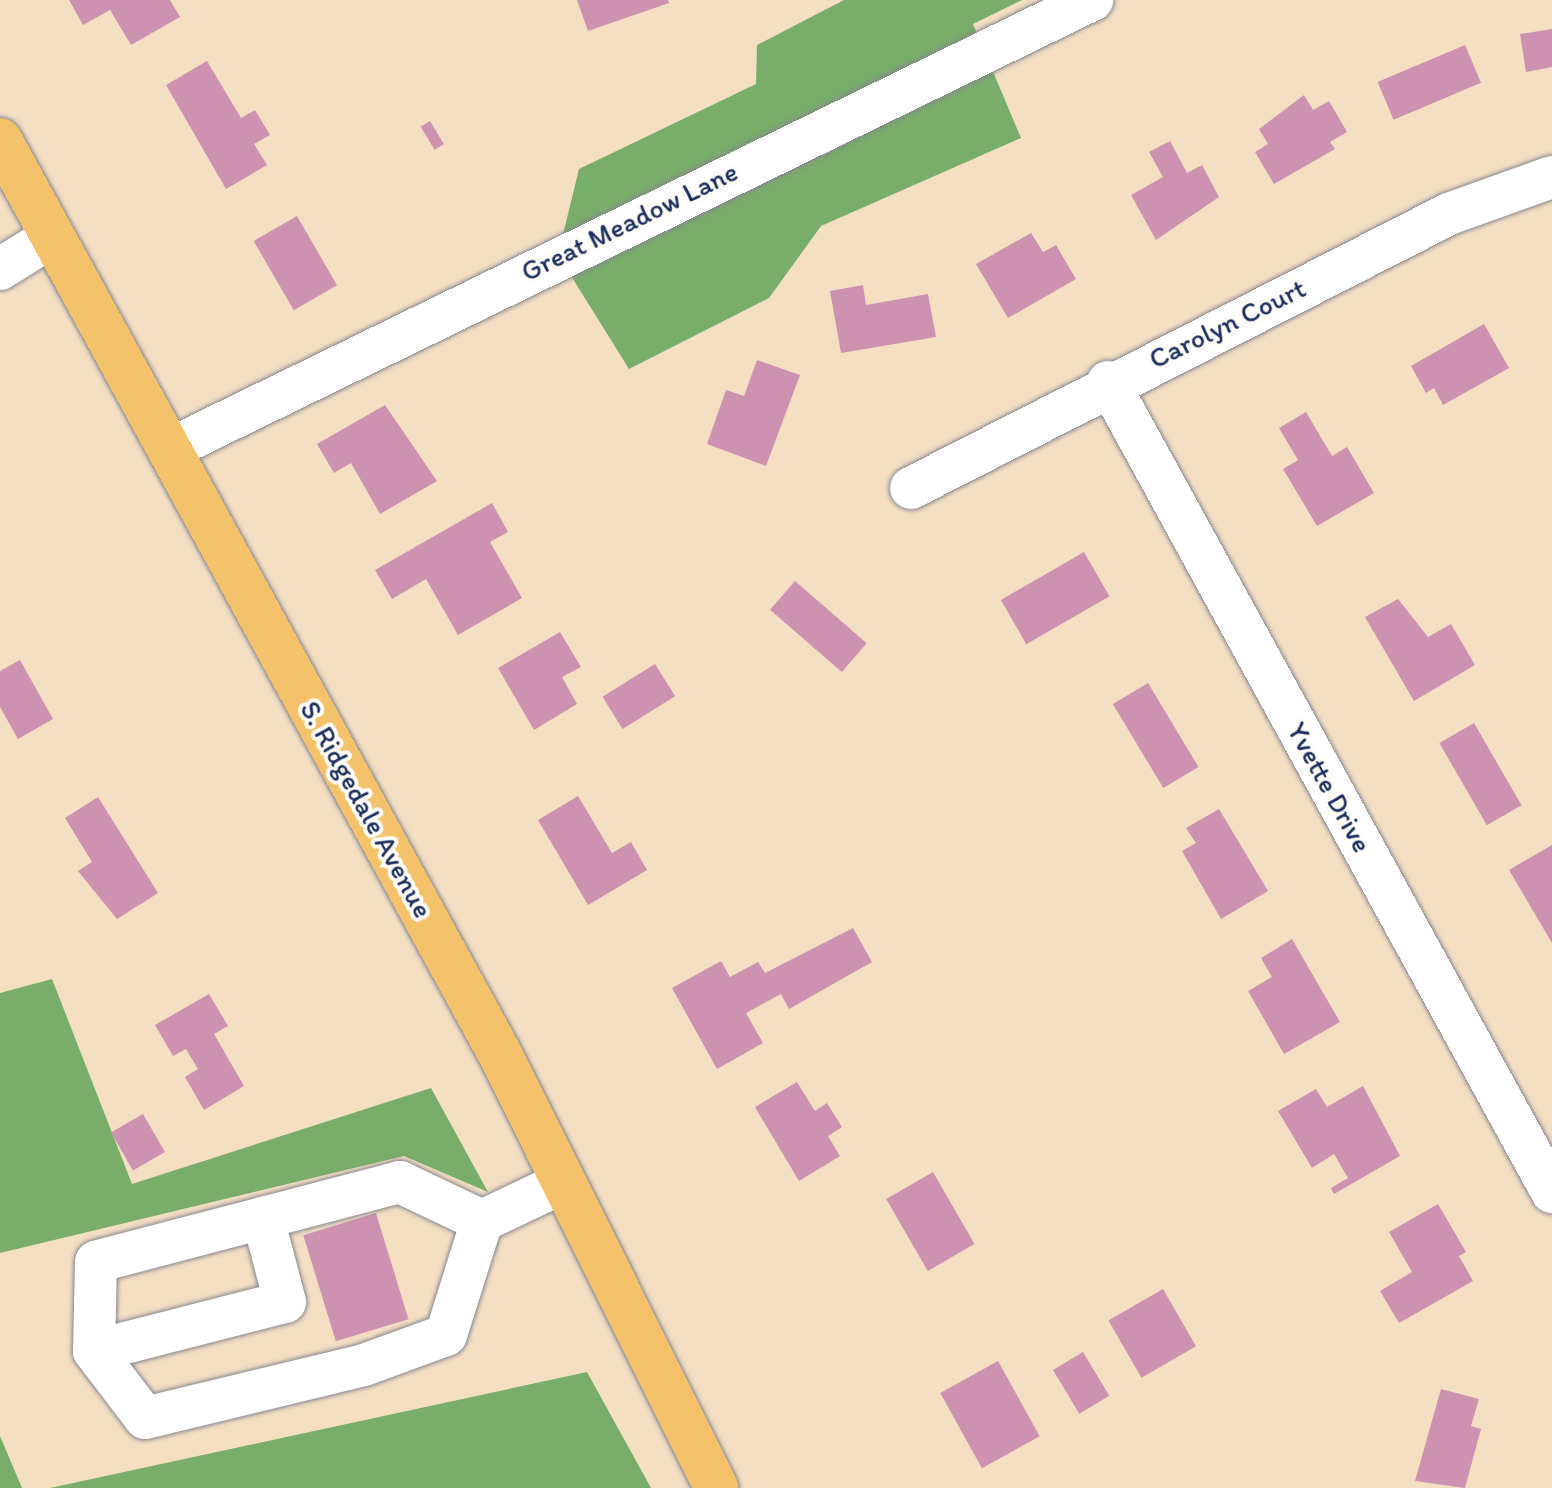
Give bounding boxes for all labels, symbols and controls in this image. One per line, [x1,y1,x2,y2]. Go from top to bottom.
street label: Great Meadow Lane [515,154,743,288]
street label: Carolyn Court [1143,271,1311,375]
street label: S. Ridgedale Avenue [294,696,440,922]
street label: Yvette Drive [1280,716,1380,858]

